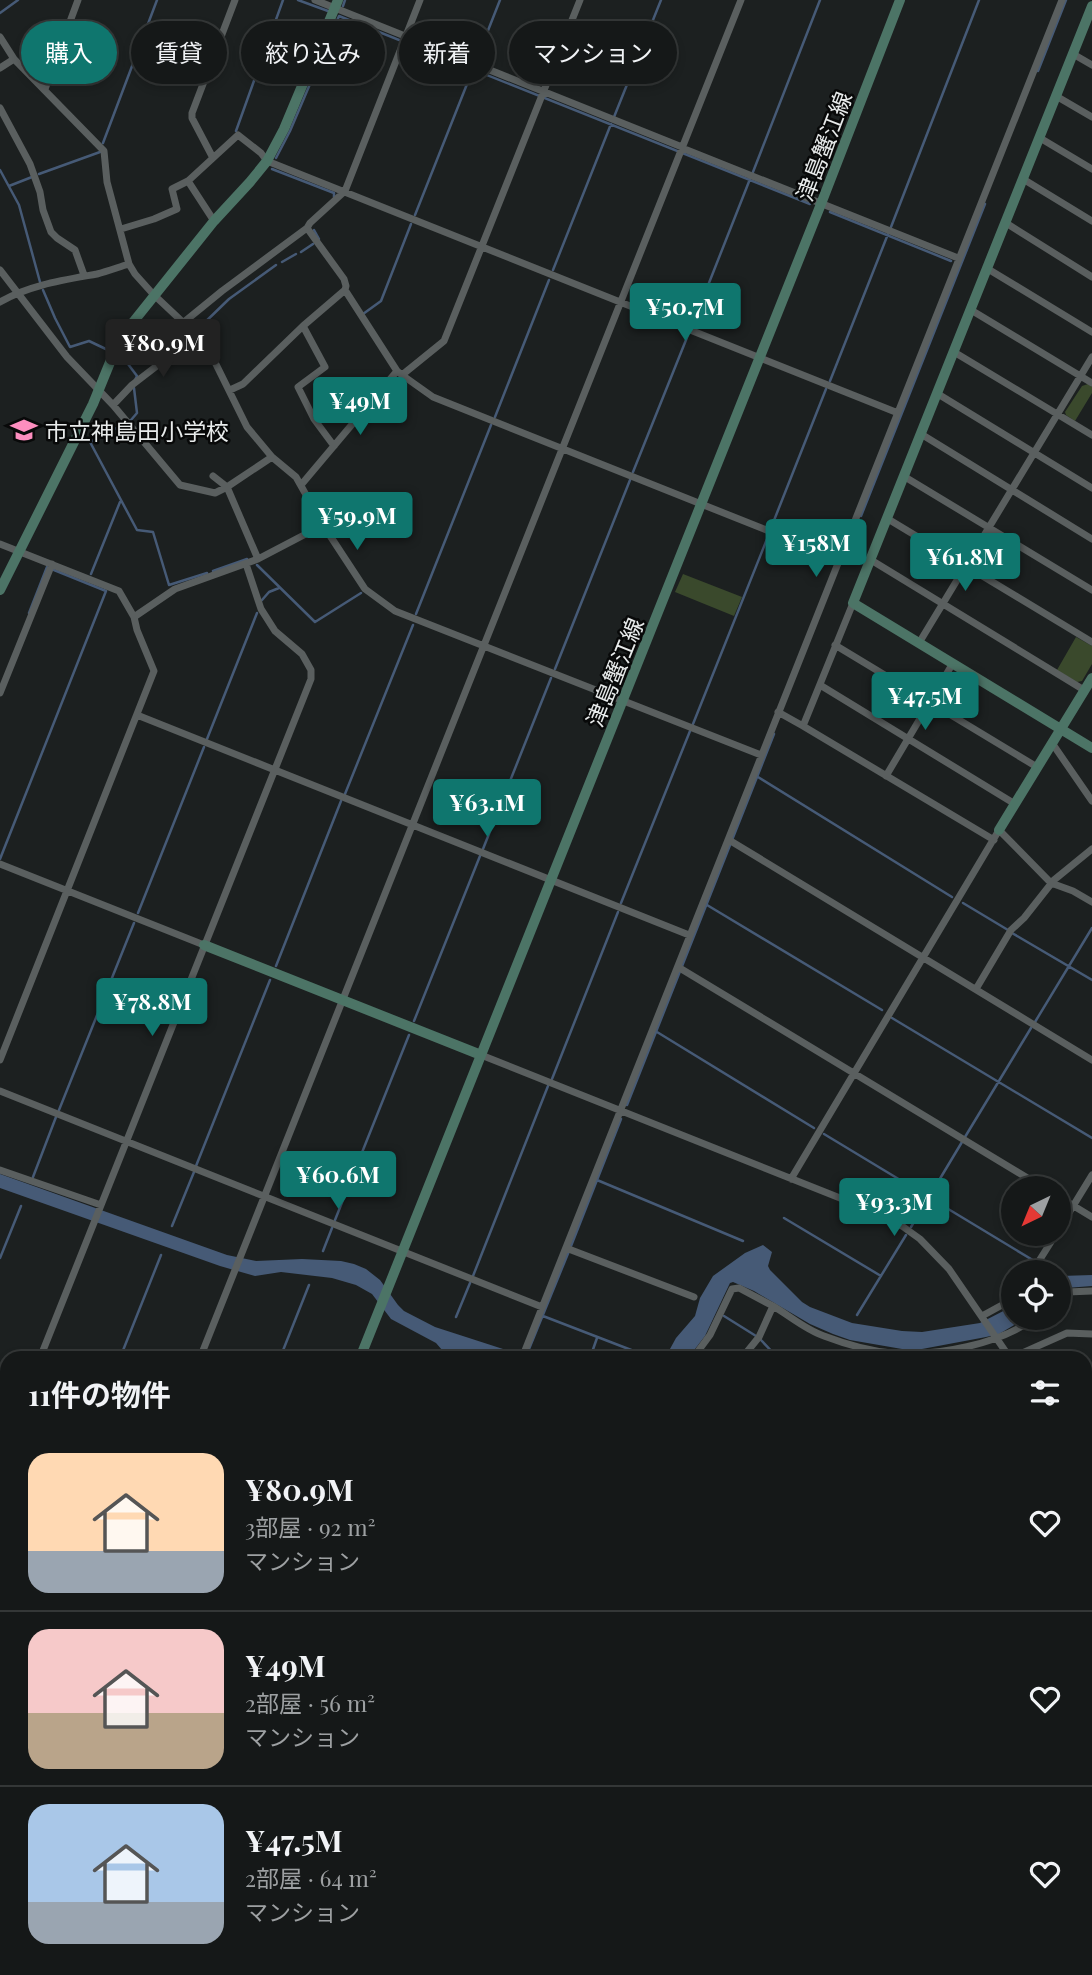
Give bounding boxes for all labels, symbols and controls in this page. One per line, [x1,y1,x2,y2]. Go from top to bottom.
chip: 購入 [21,21,117,84]
chip: 賃貸 [131,21,227,84]
chip: 絞り込み [241,21,385,84]
chip: 新着 [399,21,495,84]
chip: マンション [509,21,677,84]
street label: 津島蟹江線 [788,87,858,205]
pin: ¥50.7M [628,284,742,343]
text: ¥50.7M [646,290,724,321]
pin: ¥80.9M [106,320,220,379]
text: ¥80.9M [121,326,205,357]
pin: ¥49M [319,378,401,437]
text: ¥49M [329,384,391,415]
school or university icon: 市立神島田小学校 [9,415,39,445]
place label: 市立神島田小学校 [45,415,229,446]
pin: ¥59.9M [300,492,414,552]
text: ¥59.9M [318,499,396,530]
pin: ¥158M [767,520,865,579]
text: ¥158M [782,526,850,557]
pin: ¥61.8M [908,534,1022,593]
text: ¥61.8M [926,540,1004,571]
street label: 津島蟹江線 [578,613,650,731]
pin: ¥47.5M [868,672,982,732]
text: ¥47.5M [888,679,962,710]
pin: ¥63.1M [430,780,544,839]
text: ¥63.1M [449,786,525,817]
pin: ¥78.8M [95,978,209,1038]
text: ¥78.8M [112,985,192,1016]
pin: ¥60.6M [281,1152,395,1211]
text: ¥60.6M [296,1158,380,1189]
north arrow [1001,1176,1071,1246]
map controls [1001,1176,1071,1330]
pin: ¥93.3M [837,1178,951,1238]
text: ¥93.3M [855,1185,933,1216]
button: locate [1001,1260,1071,1330]
text: 11件の物件 [28,1374,171,1414]
icon: filters [1026,1374,1064,1412]
text: ¥80.9M [245,1469,354,1509]
icon: home [84,1481,168,1565]
icon: heart [1026,1504,1064,1542]
text: 3部屋 · 92 m² [245,1511,376,1542]
text: マンション [245,1545,360,1576]
text: ¥49M [245,1645,326,1685]
icon: home [84,1657,168,1741]
icon: heart [1026,1680,1064,1718]
text: 2部屋 · 56 m² [245,1687,375,1718]
text: マンション [245,1721,360,1752]
text: ¥47.5M [245,1820,343,1860]
icon: home [84,1832,168,1916]
icon: heart [1026,1855,1064,1893]
text: 2部屋 · 64 m² [245,1862,377,1893]
text: マンション [245,1896,360,1927]

